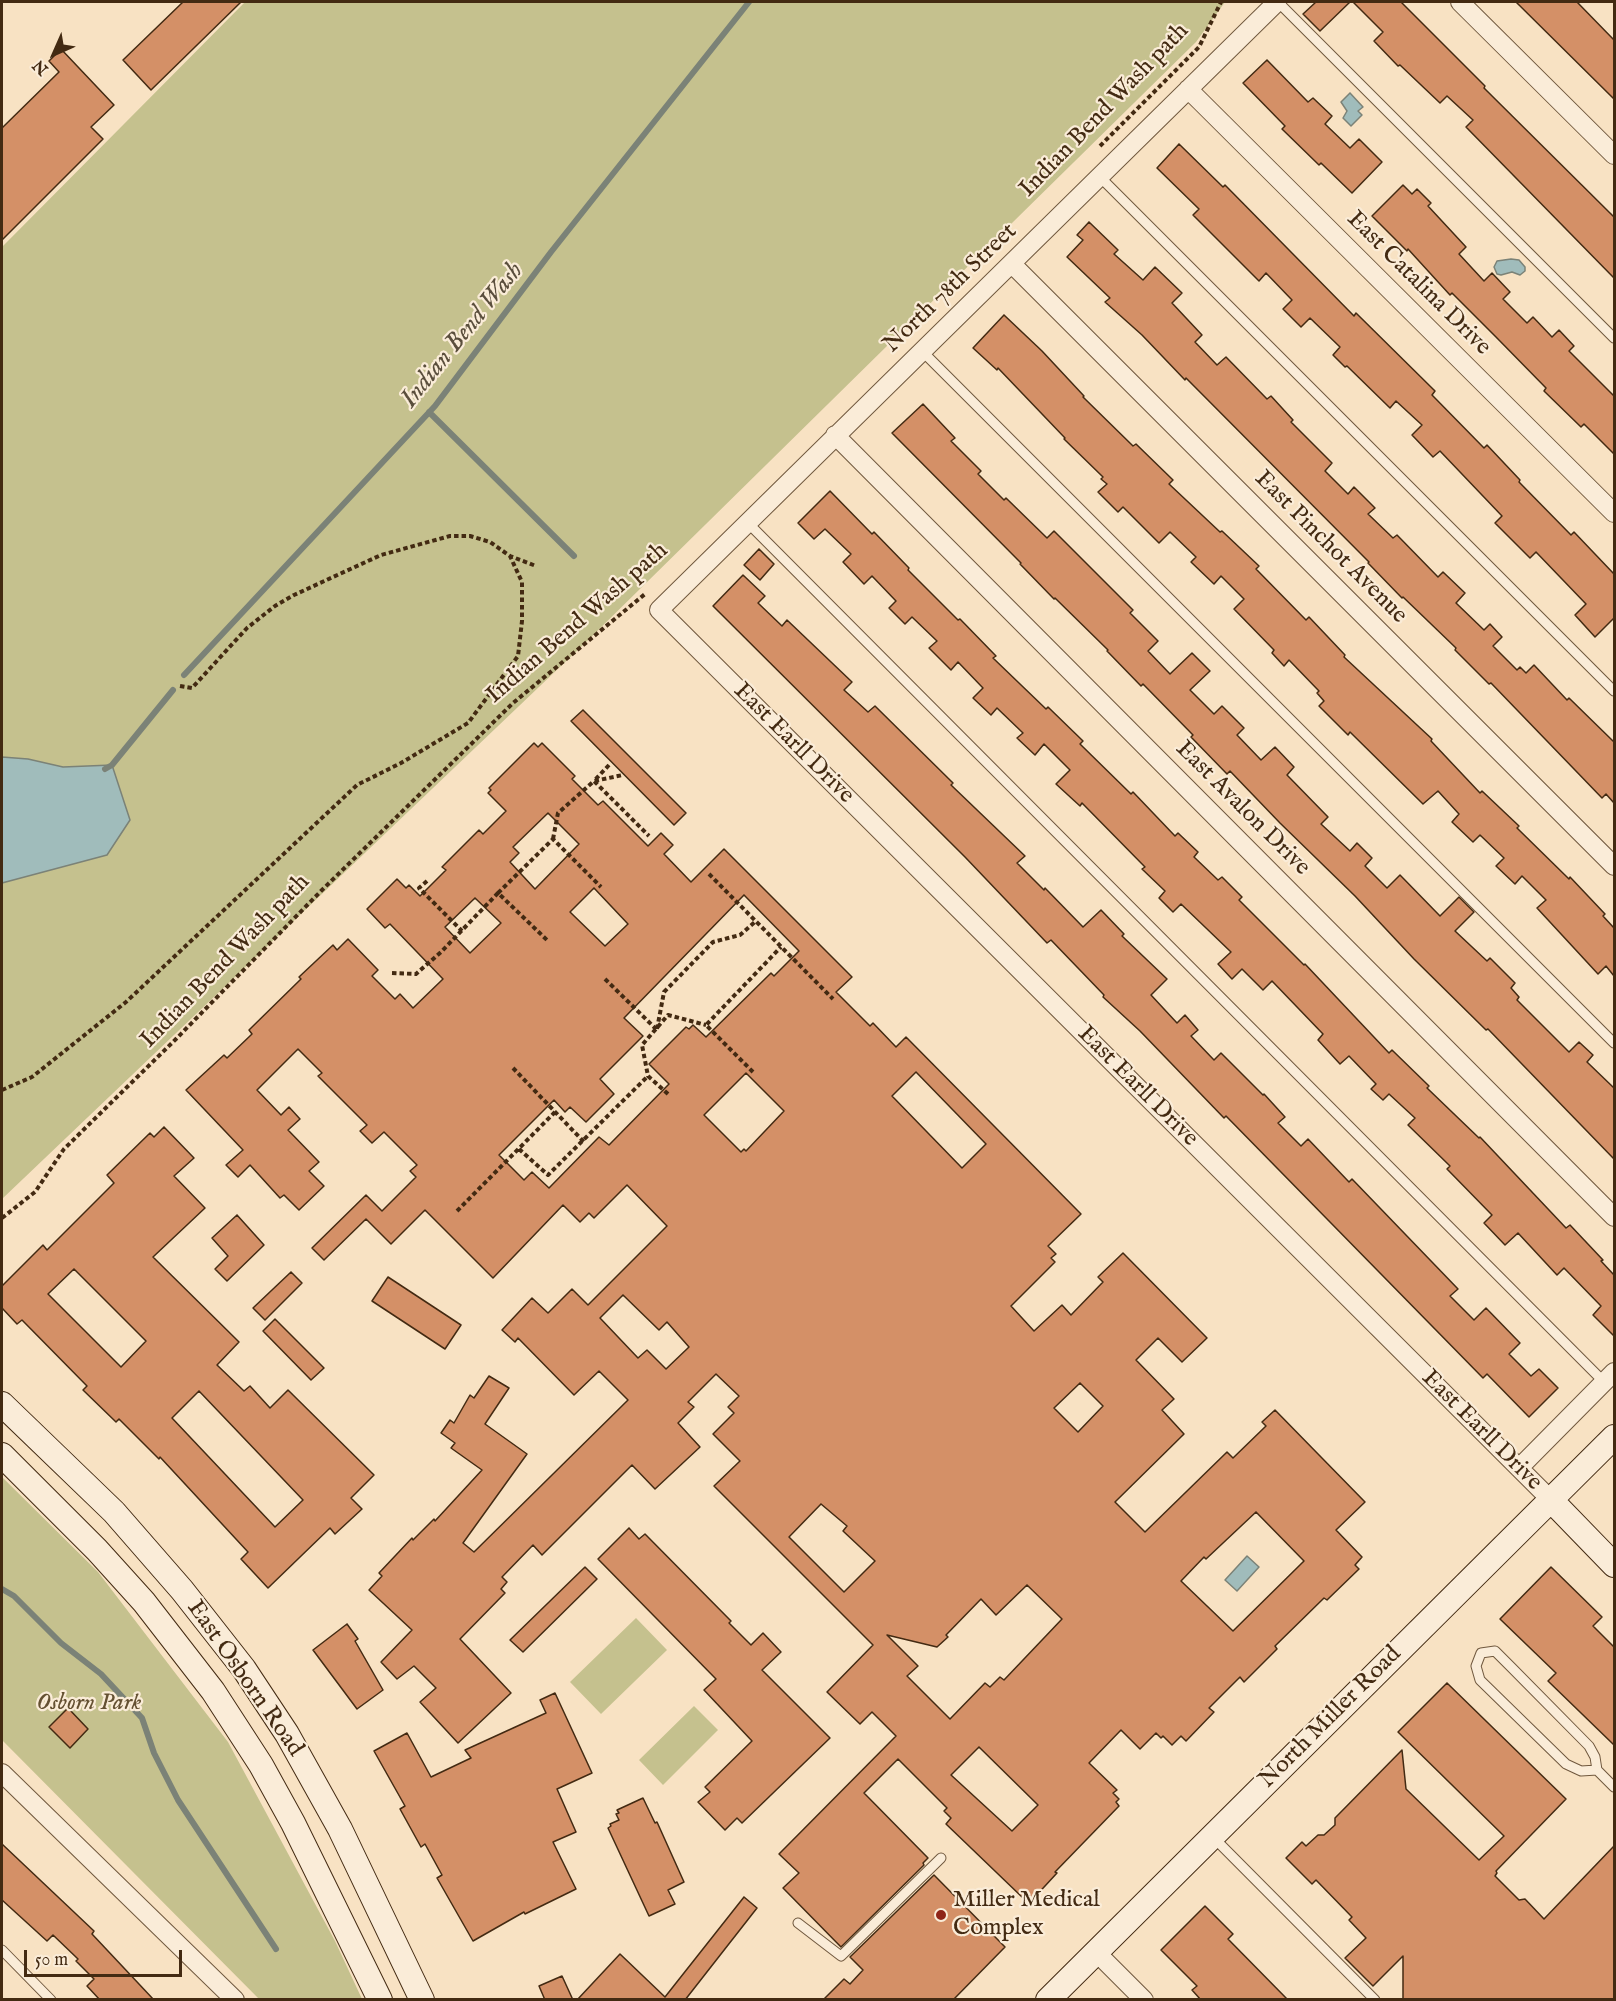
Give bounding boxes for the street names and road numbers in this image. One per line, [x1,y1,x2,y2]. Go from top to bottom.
street label: Indian Bend Wash path [1014,18,1196,204]
street label: East Catalina Drive [1340,206,1496,362]
street label: North 78th Street [878,218,1024,360]
street label: East Pinchot Avenue [1247,465,1413,631]
street label: Indian Bend Wash path [481,537,675,711]
street label: East Earll Drive [727,678,859,810]
street label: East Avalon Drive [1169,736,1315,882]
street label: Indian Bend Wash path [135,869,317,1055]
street label: East Earll Drive [1071,1021,1203,1153]
street label: East Earll Drive [1415,1365,1547,1497]
street label: East Osborn Road [179,1595,309,1763]
street label: North Miller Road [1254,1641,1408,1795]

